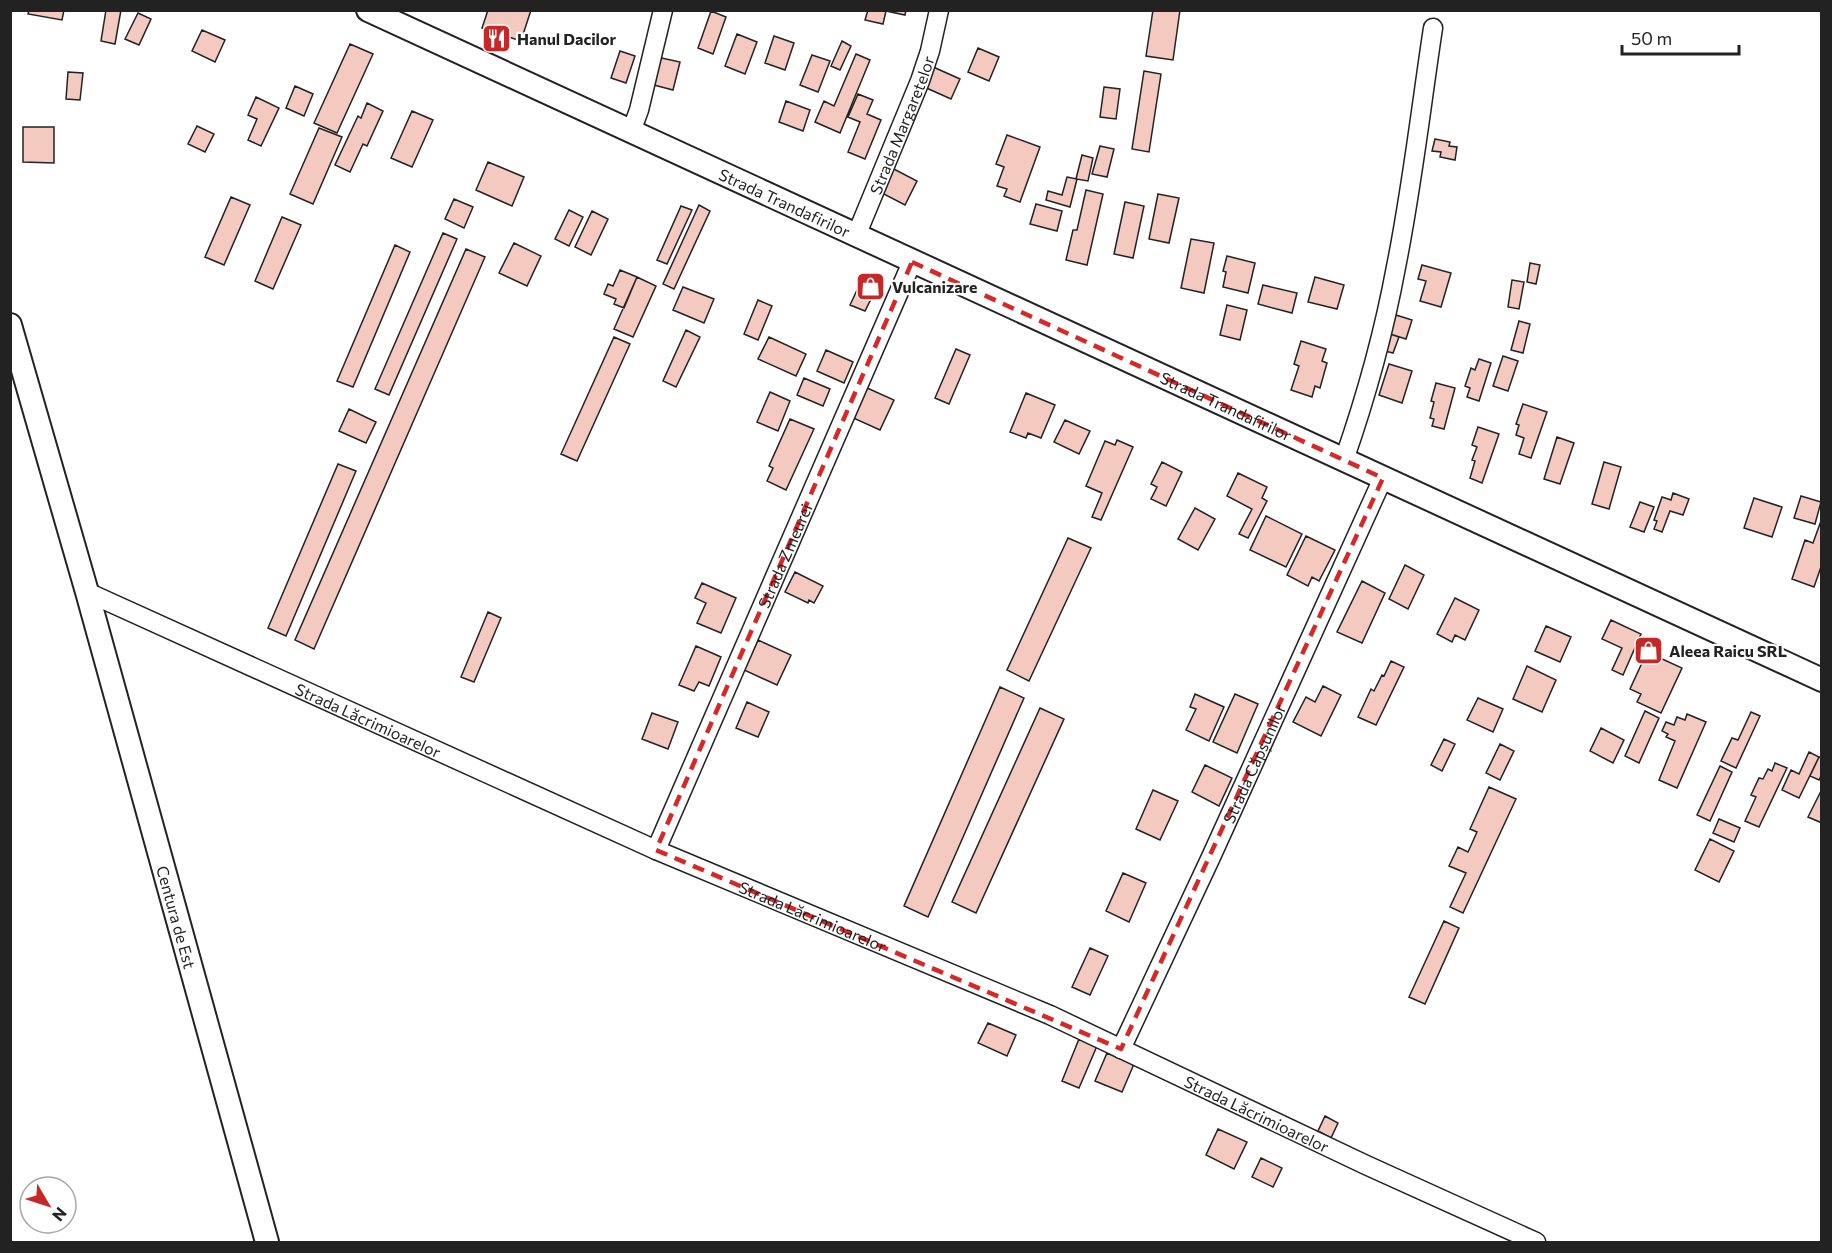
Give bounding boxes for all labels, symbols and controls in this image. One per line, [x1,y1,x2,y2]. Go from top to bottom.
scale bar [1622,18,1739,56]
restaurant icon: Hanul Dacilor [480,22,512,54]
text: 50 m [1631,27,1672,49]
place label: Hanul Dacilor [517,29,617,48]
street label: Strada Margaretelor [865,53,937,197]
street label: Strada Trandafirilor [716,164,854,241]
shop icon: Vulcanizare [855,270,887,302]
place label: Vulcanizare [892,277,977,296]
street label: Strada Trandafirilor [1158,367,1295,444]
street label: Strada Zmeurei [753,501,815,611]
shop icon: Aleea Raicu SRL [1632,634,1664,666]
place label: Aleea Raicu SRL [1669,641,1787,660]
street label: Strada Lăcrimioarelor [293,678,445,761]
street label: Strada Căpșunilor [1218,700,1289,826]
street label: Centura de Est [154,863,200,971]
street label: Strada Lăcrimioarelor [737,877,890,955]
street label: Strada Lăcrimioarelor [1182,1071,1333,1156]
north arrow [18,1175,78,1235]
text: N [49,1204,71,1225]

